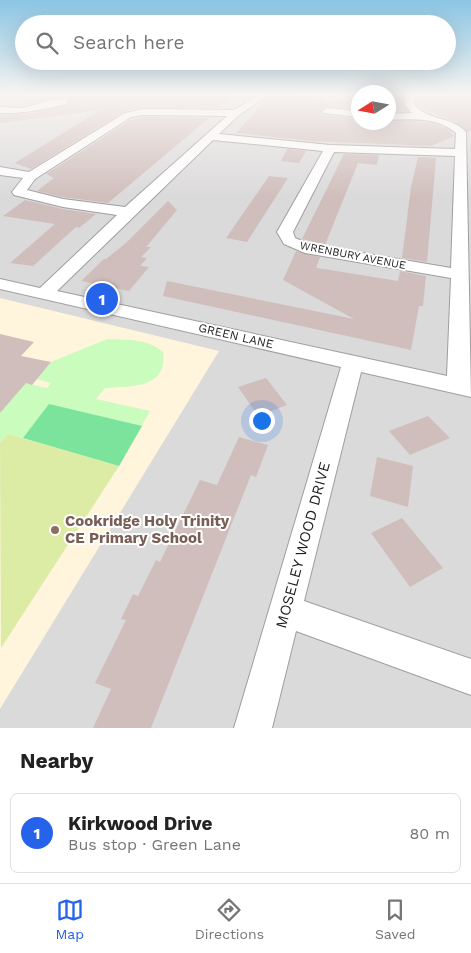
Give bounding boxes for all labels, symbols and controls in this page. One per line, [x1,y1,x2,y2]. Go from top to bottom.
search box [15,15,456,70]
icon: search [33,29,61,57]
text: Search here [73,31,184,54]
north arrow [351,85,396,130]
street label: WRENBURY AVENUE [299,239,407,272]
pin: 1 [86,280,118,318]
street label: GREEN LANE [197,321,275,351]
your location [249,408,275,434]
street label: MOSELEY WOOD DRIVE [272,460,334,630]
place label: Cookridge Holy Trinity CE Primary School [65,512,230,547]
marker: Cookridge Holy Trinity CE Primary School [49,524,61,536]
text: Nearby [20,748,93,773]
text: Kirkwood Drive [68,812,212,835]
text: 1 [34,824,40,843]
text: 80 m [409,824,450,843]
text: Bus stop · Green Lane [68,835,241,854]
tab: Map [55,896,84,942]
tab: Directions [195,896,264,942]
tab: Saved [375,896,416,942]

